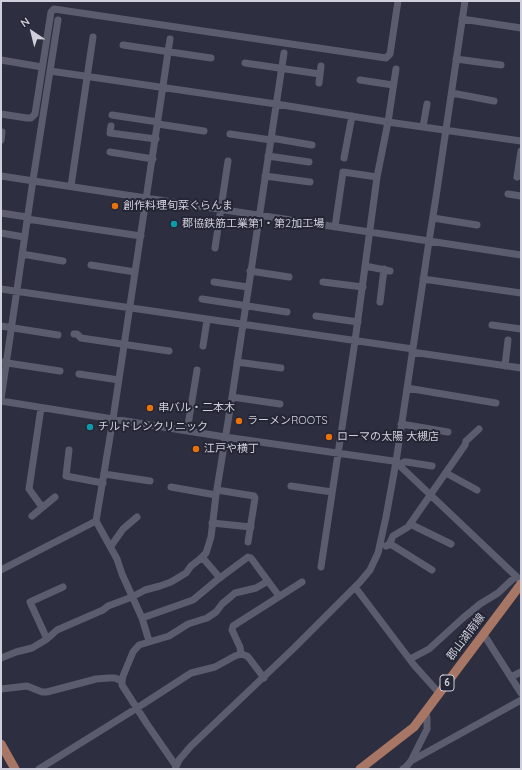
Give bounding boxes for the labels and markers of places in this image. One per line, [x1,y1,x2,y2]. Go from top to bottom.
place label: 創作料理旬菜ぐらんま [123,199,233,213]
marker: 創作料理旬菜ぐらんま [110,201,120,211]
place label: 郡協鉄筋工業第1・第2加工場 [182,217,324,231]
marker: 郡協鉄筋工業第1・第2加工場 [169,219,179,229]
place label: 串バル・二本木 [158,401,235,415]
marker: 串バル・二本木 [145,403,155,413]
place label: ラーメンROOTS [247,414,328,428]
marker: ラーメンROOTS [234,416,244,426]
place label: チルドレンクリニック [98,420,208,434]
marker: チルドレンクリニック [85,422,95,432]
place label: ローマの太陽 大槻店 [337,430,439,444]
marker: ローマの太陽 大槻店 [324,432,334,442]
place label: 江戸や横丁 [204,442,259,456]
marker: 江戸や横丁 [191,444,201,454]

